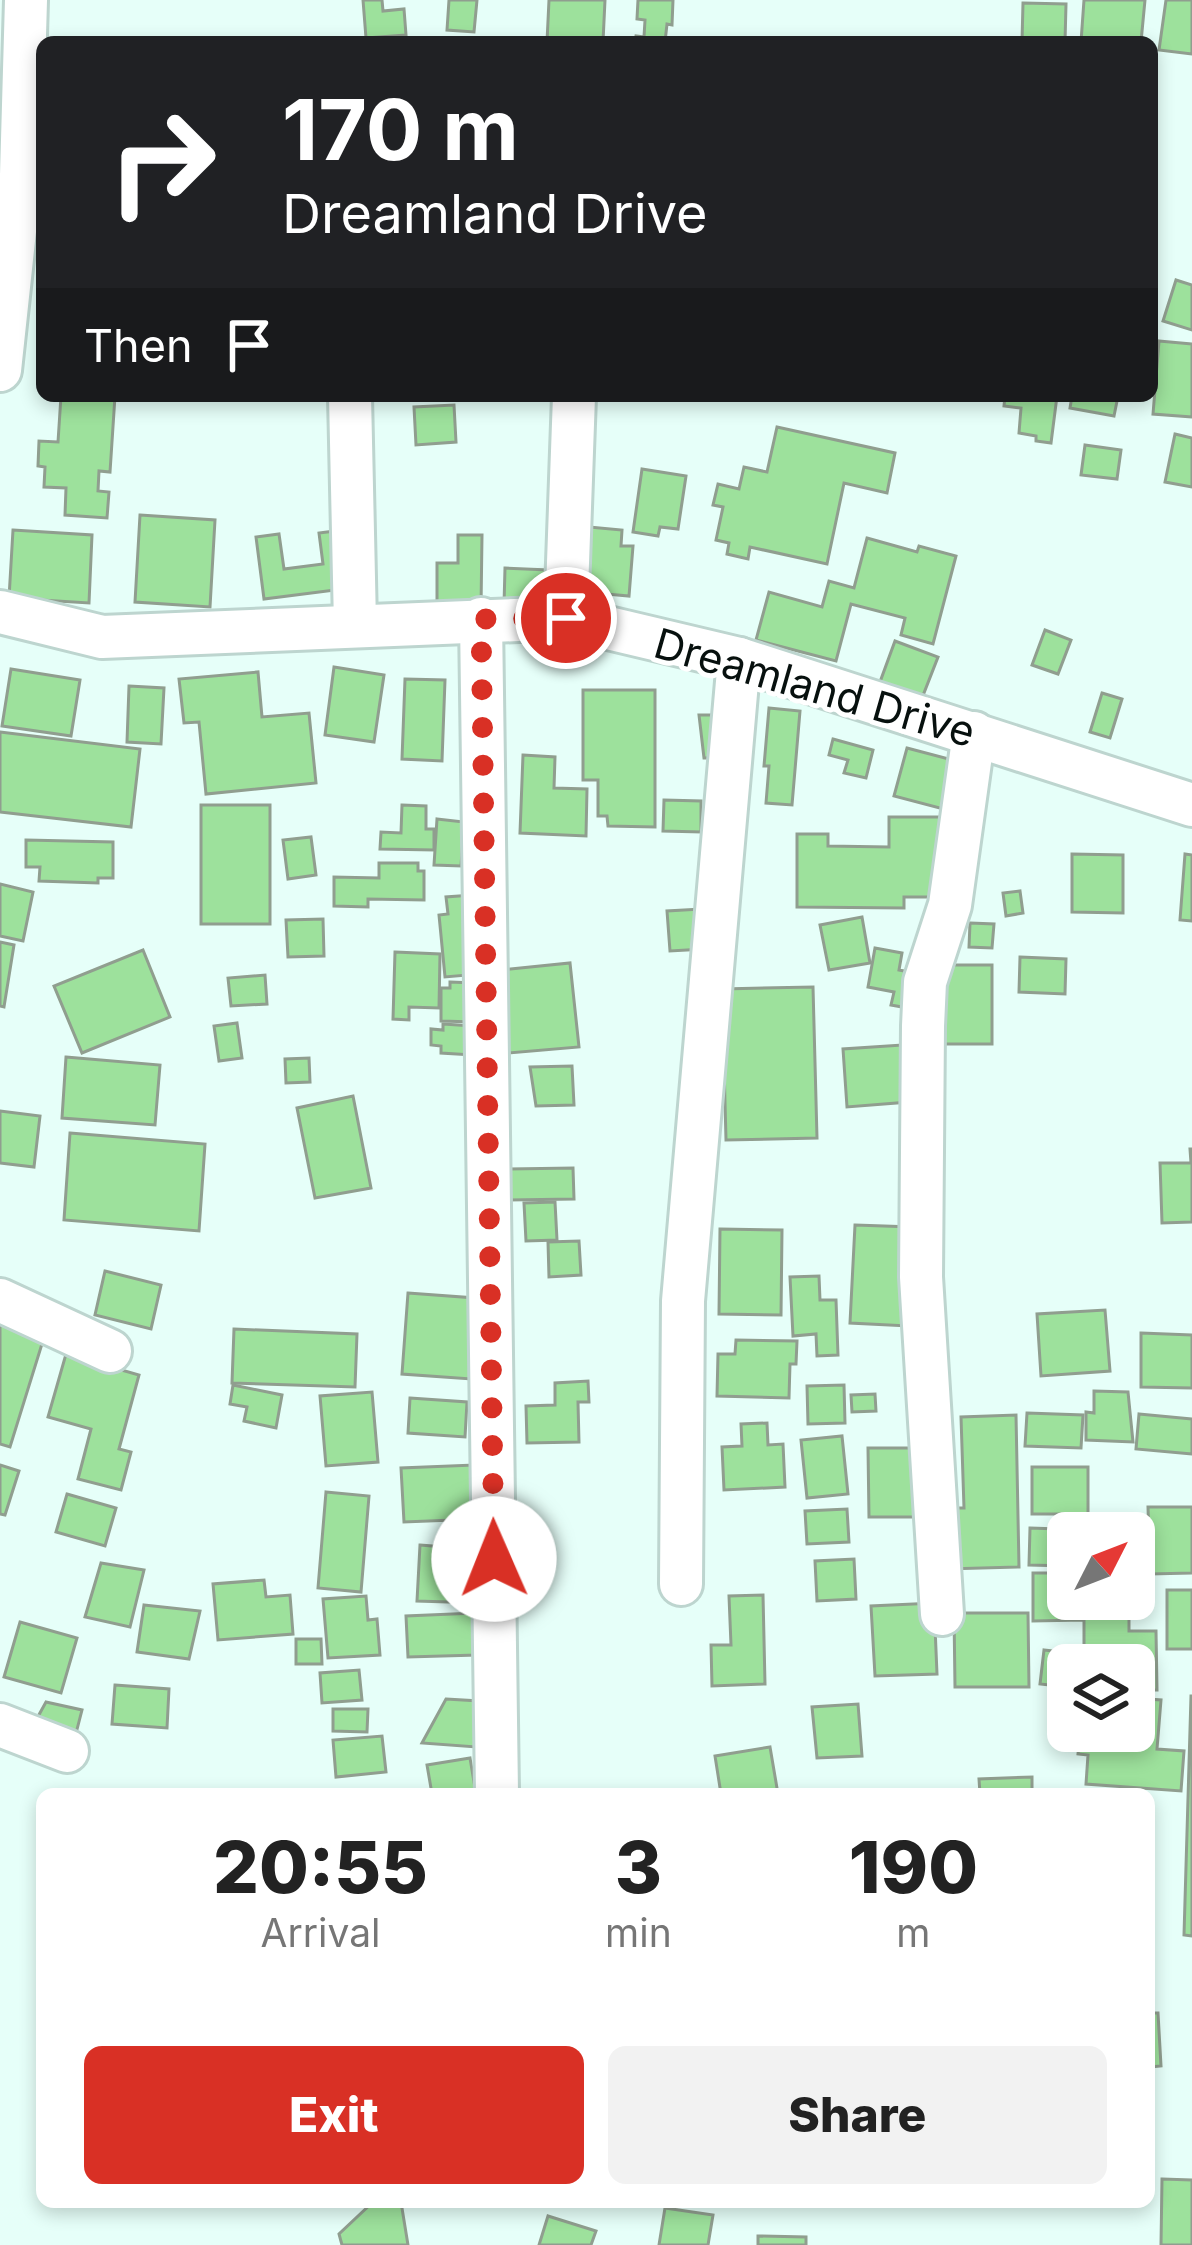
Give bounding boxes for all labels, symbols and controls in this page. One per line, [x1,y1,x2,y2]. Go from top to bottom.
text: 170 m [282,79,519,180]
icon: right [84,84,240,240]
text: Dreamland Drive [282,181,708,246]
icon: arrive [216,312,282,378]
text: Then [84,318,192,373]
pin [515,567,617,669]
icon: arrive [533,585,599,651]
street label: Dreamland Drive [649,617,981,757]
position arrow [431,1496,557,1622]
north arrow [1047,1512,1155,1620]
map controls [1047,1512,1155,1752]
button: layers [1047,1644,1155,1752]
text: 20:55 [213,1823,428,1910]
text: 3 [615,1823,662,1910]
text: 190 [849,1823,978,1910]
text: Arrival [261,1909,381,1956]
text: min [605,1909,672,1956]
text: m [896,1909,930,1956]
button: Exit [84,2046,584,2184]
button: Share [608,2046,1107,2184]

